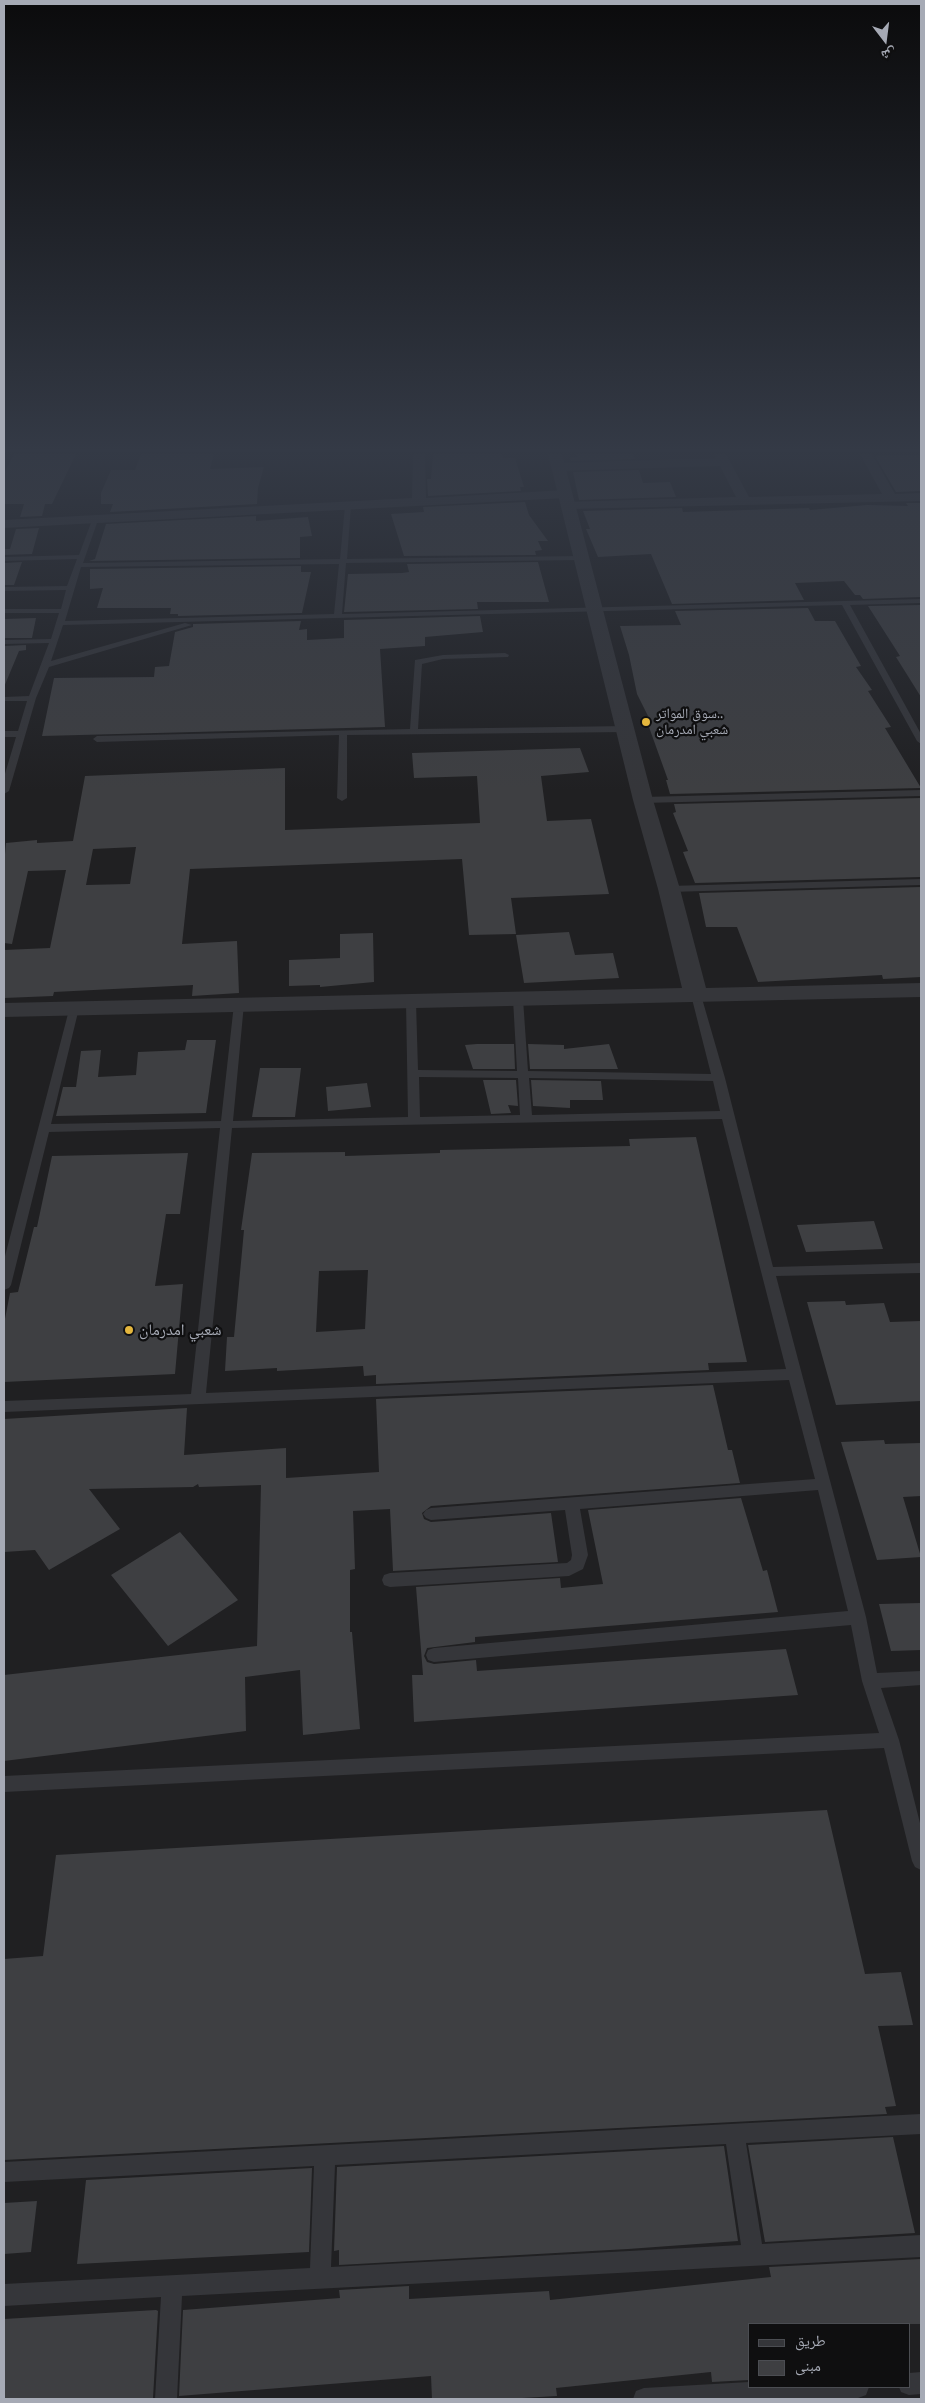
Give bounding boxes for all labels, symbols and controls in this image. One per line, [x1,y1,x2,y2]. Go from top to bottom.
north arrow [860,15,910,65]
text: ش [879,44,898,65]
place label: سوق المواتر.. شعبي امدرمان [656,706,728,739]
marker: سوق المواتر.. شعبي امدرمان [640,716,652,728]
place label: شعبي امدرمان [139,1320,222,1340]
marker: شعبي امدرمان [123,1324,135,1336]
legend [748,2323,910,2388]
text: طريق [795,2331,826,2350]
text: مبنى [795,2356,821,2375]

